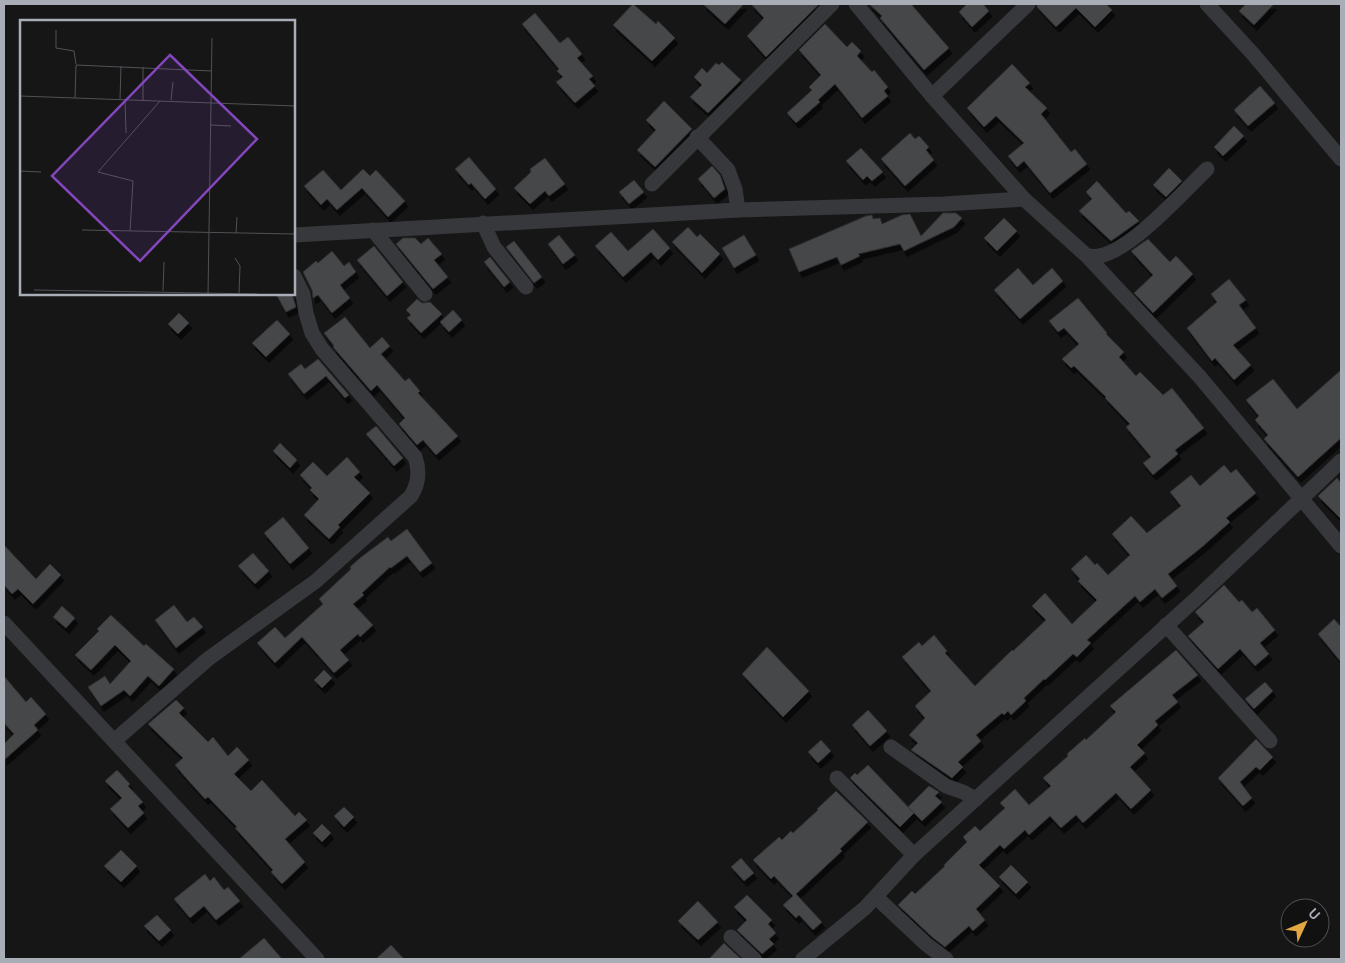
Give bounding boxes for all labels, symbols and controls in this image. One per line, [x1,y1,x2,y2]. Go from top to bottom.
inset map [20,20,295,295]
north arrow [1280,898,1330,948]
text: U [1305,904,1324,924]

